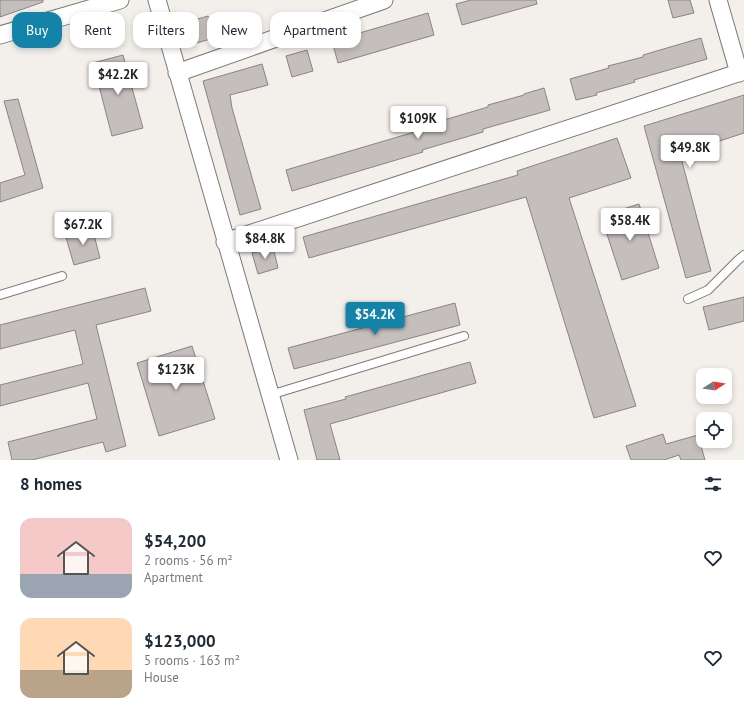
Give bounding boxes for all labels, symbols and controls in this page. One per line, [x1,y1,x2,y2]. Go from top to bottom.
chip: Buy [12,12,62,48]
chip: Rent [70,12,125,48]
chip: Filters [133,12,199,48]
chip: New [207,12,262,48]
chip: Apartment [270,12,361,48]
pin: $42.2K [85,62,151,96]
text: $42.2K [98,66,138,83]
pin: $109K [390,106,446,140]
text: $109K [399,110,437,127]
pin: $49.8K [657,135,723,169]
text: $49.8K [670,139,710,156]
pin: $58.4K [597,208,663,242]
pin: $67.2K [50,212,116,246]
text: $58.4K [610,212,650,229]
text: $67.2K [63,216,103,233]
pin: $84.8K [232,226,298,260]
text: $84.8K [245,230,285,247]
pin: $54.2K [342,302,408,336]
text: $54.2K [355,306,395,323]
pin: $123K [148,357,204,391]
text: $123K [157,361,195,378]
north arrow [696,368,732,404]
map controls [696,368,732,448]
button: locate [696,412,732,448]
text: 8 homes [20,473,82,495]
icon: filters [702,473,724,495]
text: $54,200 [144,530,206,552]
icon: home [52,534,100,582]
icon: heart [702,547,724,569]
text: 2 rooms · 56 m² [144,552,233,569]
text: Apartment [144,569,203,586]
text: $123,000 [144,630,216,652]
icon: home [52,634,100,682]
icon: heart [702,647,724,669]
text: 5 rooms · 163 m² [144,652,240,669]
text: House [144,669,179,686]

